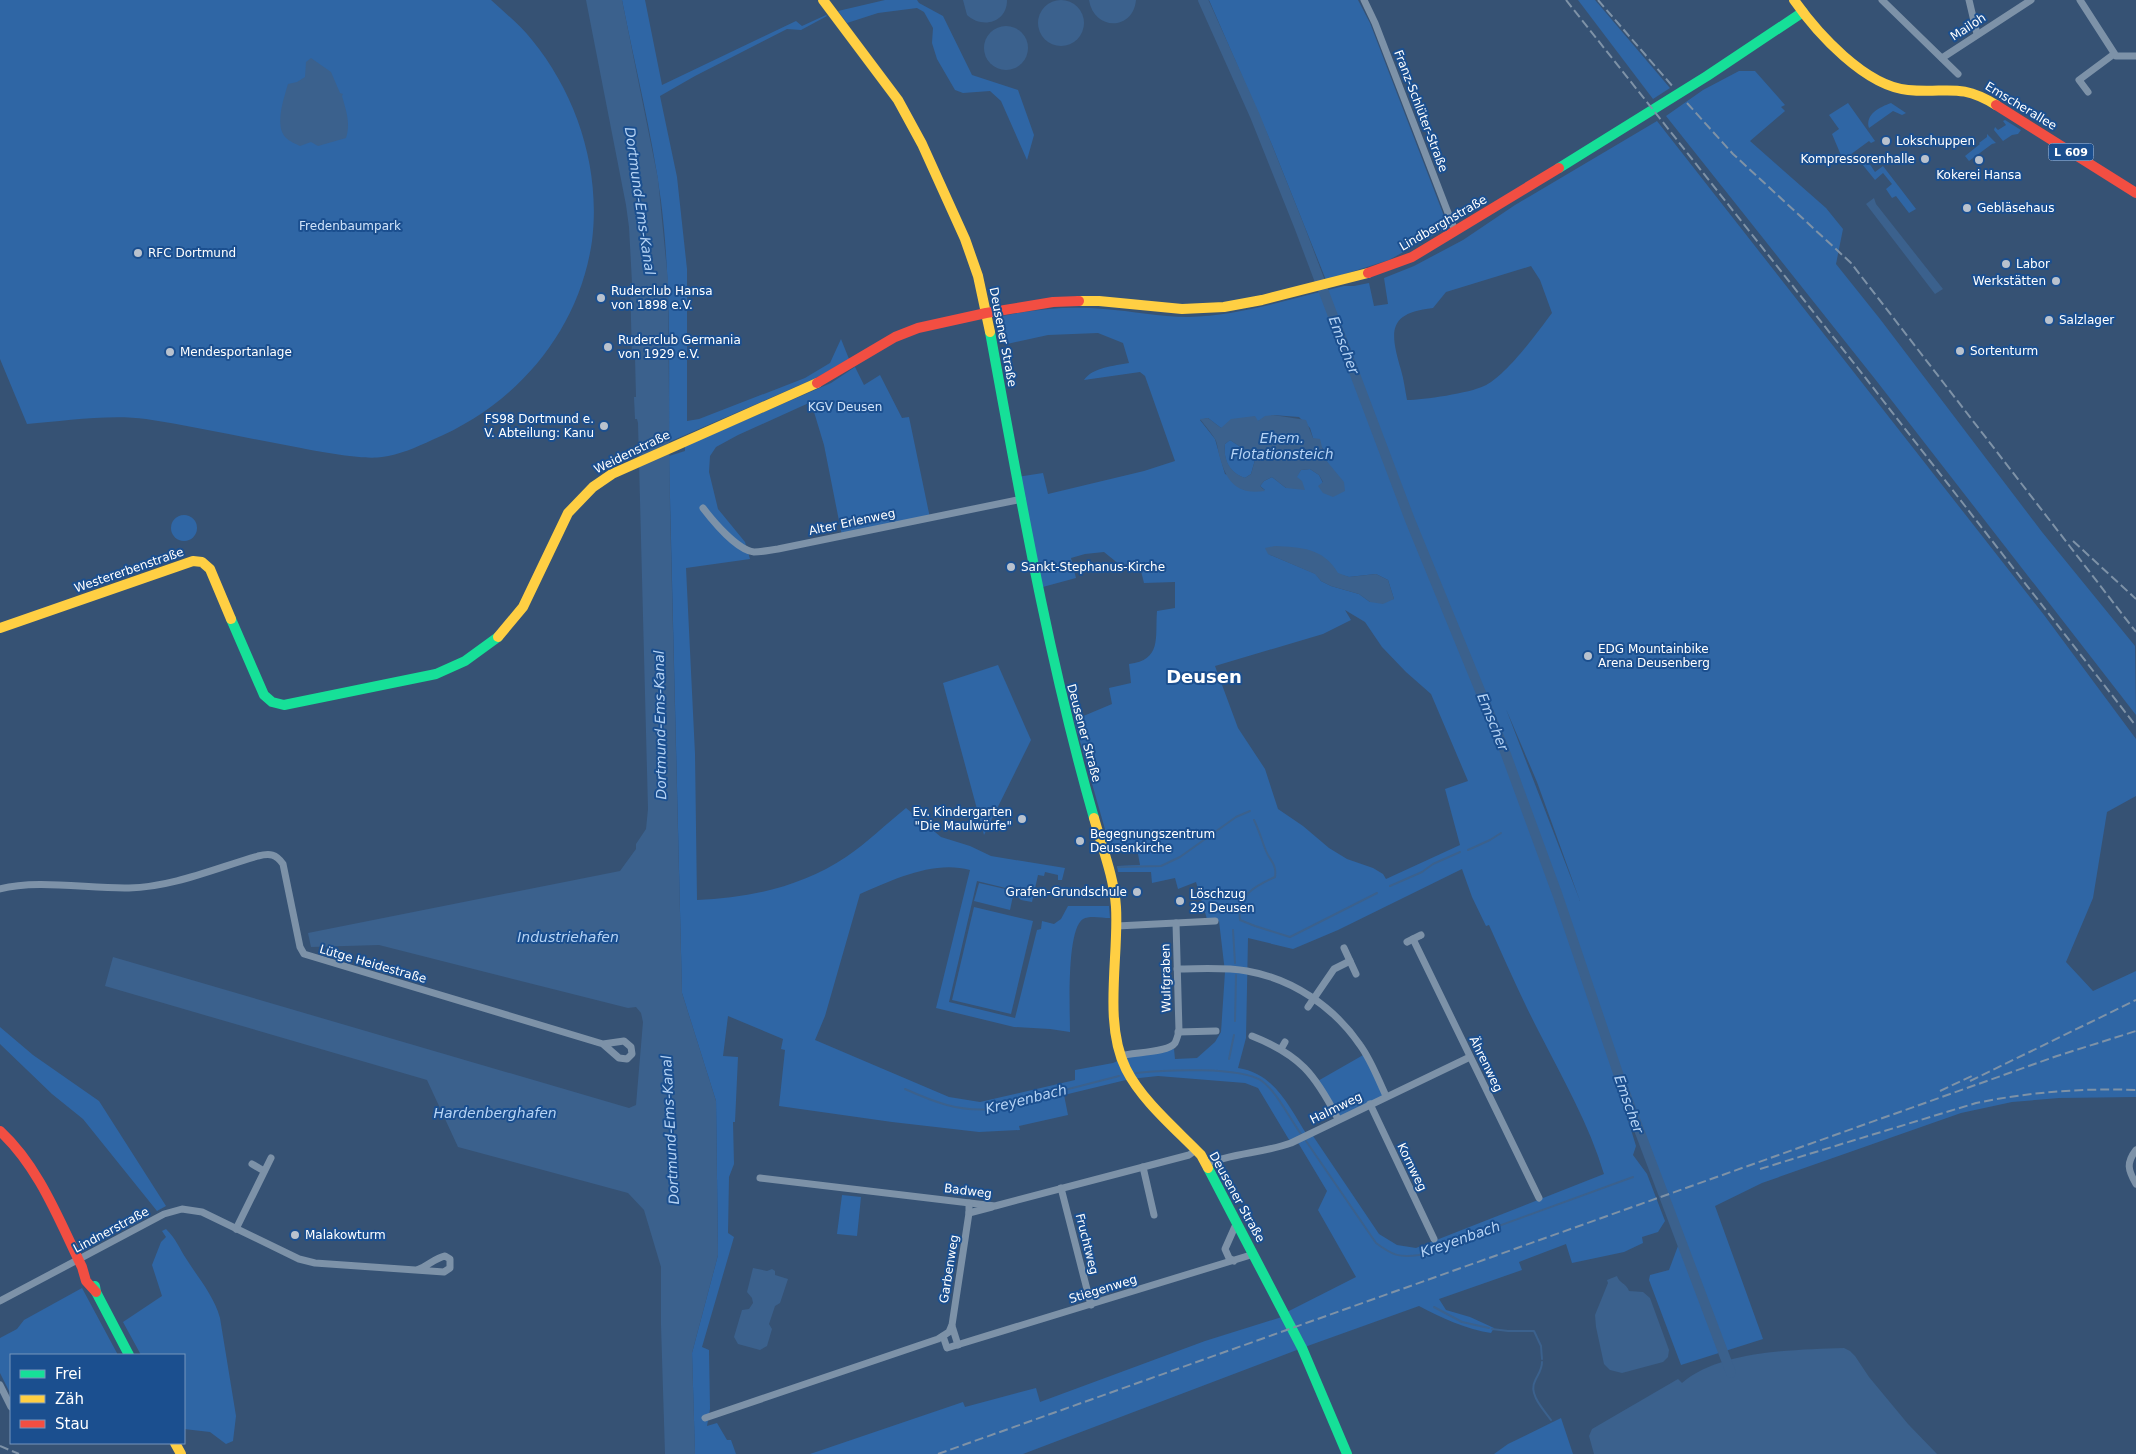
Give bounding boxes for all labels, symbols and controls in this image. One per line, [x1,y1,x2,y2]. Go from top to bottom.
street label: Mailoh [1948,10,1988,44]
street label: Franz-Schlüter-Straße [1391,48,1451,174]
street label: Emscherallee [1983,79,2059,133]
water label: Dortmund-Ems-Kanal [622,126,658,276]
place label: Lokschuppen [1896,134,1975,148]
marker: Lokschuppen [1880,135,1892,147]
road number: L 609 [2048,144,2094,160]
place label: Kompressorenhalle [1801,152,1915,166]
marker: Kompressorenhalle [1919,153,1931,165]
marker: Kokerei Hansa [1973,154,1985,166]
place label: Kokerei Hansa [1936,168,2022,182]
street label: Lindberghstraße [1397,192,1489,254]
place label: Gebläsehaus [1977,201,2054,215]
marker: Gebläsehaus [1961,202,1973,214]
park label: Fredenbaumpark [299,219,401,233]
place label: RFC Dortmund [148,246,236,260]
marker: RFC Dortmund [132,247,144,259]
place label: Labor [2016,257,2050,271]
marker: Labor [2000,258,2012,270]
place label: Werkstätten [1973,274,2046,288]
marker: Werkstätten [2050,275,2062,287]
place label: Ruderclub Hansa von 1898 e.V. [611,284,713,312]
street label: Deusener Straße [986,286,1020,388]
marker: Ruderclub Hansa von 1898 e.V. [595,292,607,304]
place label: Salzlager [2059,313,2114,327]
water label: Emscher [1326,314,1363,377]
marker: Salzlager [2043,314,2055,326]
place label: Ruderclub Germania von 1929 e.V. [618,333,741,361]
marker: Ruderclub Germania von 1929 e.V. [602,341,614,353]
place label: Sortenturm [1970,344,2038,358]
place label: Mendesportanlage [180,345,292,359]
marker: Sortenturm [1954,345,1966,357]
marker: Mendesportanlage [164,346,176,358]
park label: KGV Deusen [808,400,882,414]
place label: FS98 Dortmund e. V. Abteilung: Kanu [484,412,594,440]
marker: FS98 Dortmund e. V. Abteilung: Kanu [598,420,610,432]
street label: Weidenstraße [592,428,672,476]
water label: Ehem. Flotationsteich [1230,430,1334,462]
street label: Alter Erlenweg [807,506,897,538]
street label: Westererbenstraße [73,545,185,595]
place label: Sankt-Stephanus-Kirche [1021,560,1165,574]
marker: Sankt-Stephanus-Kirche [1005,561,1017,573]
place label: EDG Mountainbike Arena Deusenberg [1598,642,1710,670]
water label: Dortmund-Ems-Kanal [651,650,669,800]
marker: EDG Mountainbike Arena Deusenberg [1582,650,1594,662]
district label: Deusen [1166,666,1242,687]
street label: Deusener Straße [1064,682,1104,784]
water label: Emscher [1474,691,1512,754]
place label: Ev. Kindergarten "Die Maulwürfe" [912,805,1012,833]
marker: Ev. Kindergarten "Die Maulwürfe" [1016,813,1028,825]
place label: Begegnungszentrum Deusenkirche [1090,827,1215,855]
marker: Begegnungszentrum Deusenkirche [1074,835,1086,847]
place label: Grafen-Grundschule [1006,885,1127,899]
marker: Grafen-Grundschule [1131,886,1143,898]
place label: Löschzug 29 Deusen [1190,887,1255,915]
marker: Löschzug 29 Deusen [1174,895,1186,907]
water label: Industriehafen [517,929,619,945]
street label: Lütge Heidestraße [318,942,428,986]
street label: Wulfgraben [1158,943,1174,1013]
street label: Ährenweg [1466,1033,1506,1094]
water label: Dortmund-Ems-Kanal [658,1055,682,1205]
water label: Emscher [1611,1073,1647,1136]
water label: Kreyenbach [984,1081,1068,1117]
street label: Halmweg [1308,1089,1364,1127]
water label: Hardenberghafen [433,1105,557,1121]
street label: Kornweg [1394,1141,1430,1193]
street label: Deusener Straße [1206,1149,1268,1245]
street label: Badweg [943,1181,993,1201]
street label: Lindnerstraße [71,1204,151,1256]
street label: Fruchtweg [1073,1212,1101,1276]
water label: Kreyenbach [1418,1218,1502,1260]
place label: Malakowturm [305,1228,386,1242]
marker: Malakowturm [289,1229,301,1241]
street label: Garbenweg [937,1234,961,1304]
street label: Stiegenweg [1067,1272,1139,1306]
legend [10,1354,185,1444]
text: Frei [55,1365,82,1383]
text: Zäh [55,1390,84,1408]
text: Stau [55,1415,89,1433]

